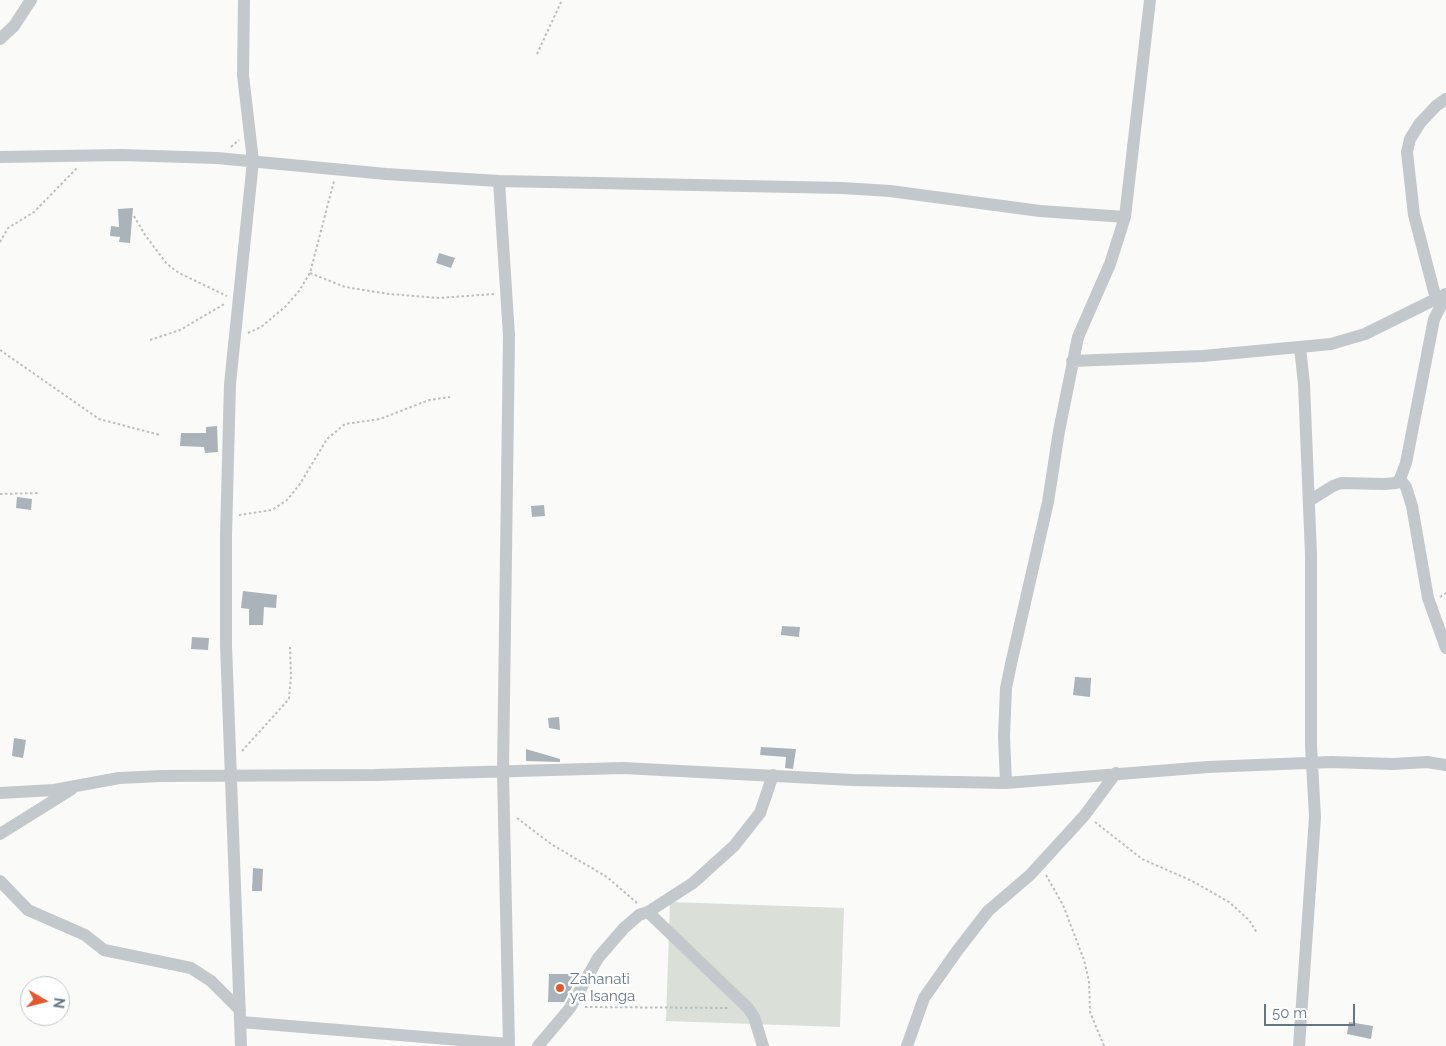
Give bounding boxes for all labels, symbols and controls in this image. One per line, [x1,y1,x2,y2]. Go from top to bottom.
place label: Zahanati ya Isanga [570,970,635,1005]
north arrow [20,976,70,1026]
marker: Zahanati ya Isanga [554,982,566,994]
scale bar [1266,994,1357,1026]
text: N [50,997,68,1009]
text: 50 m [1272,1004,1307,1022]

